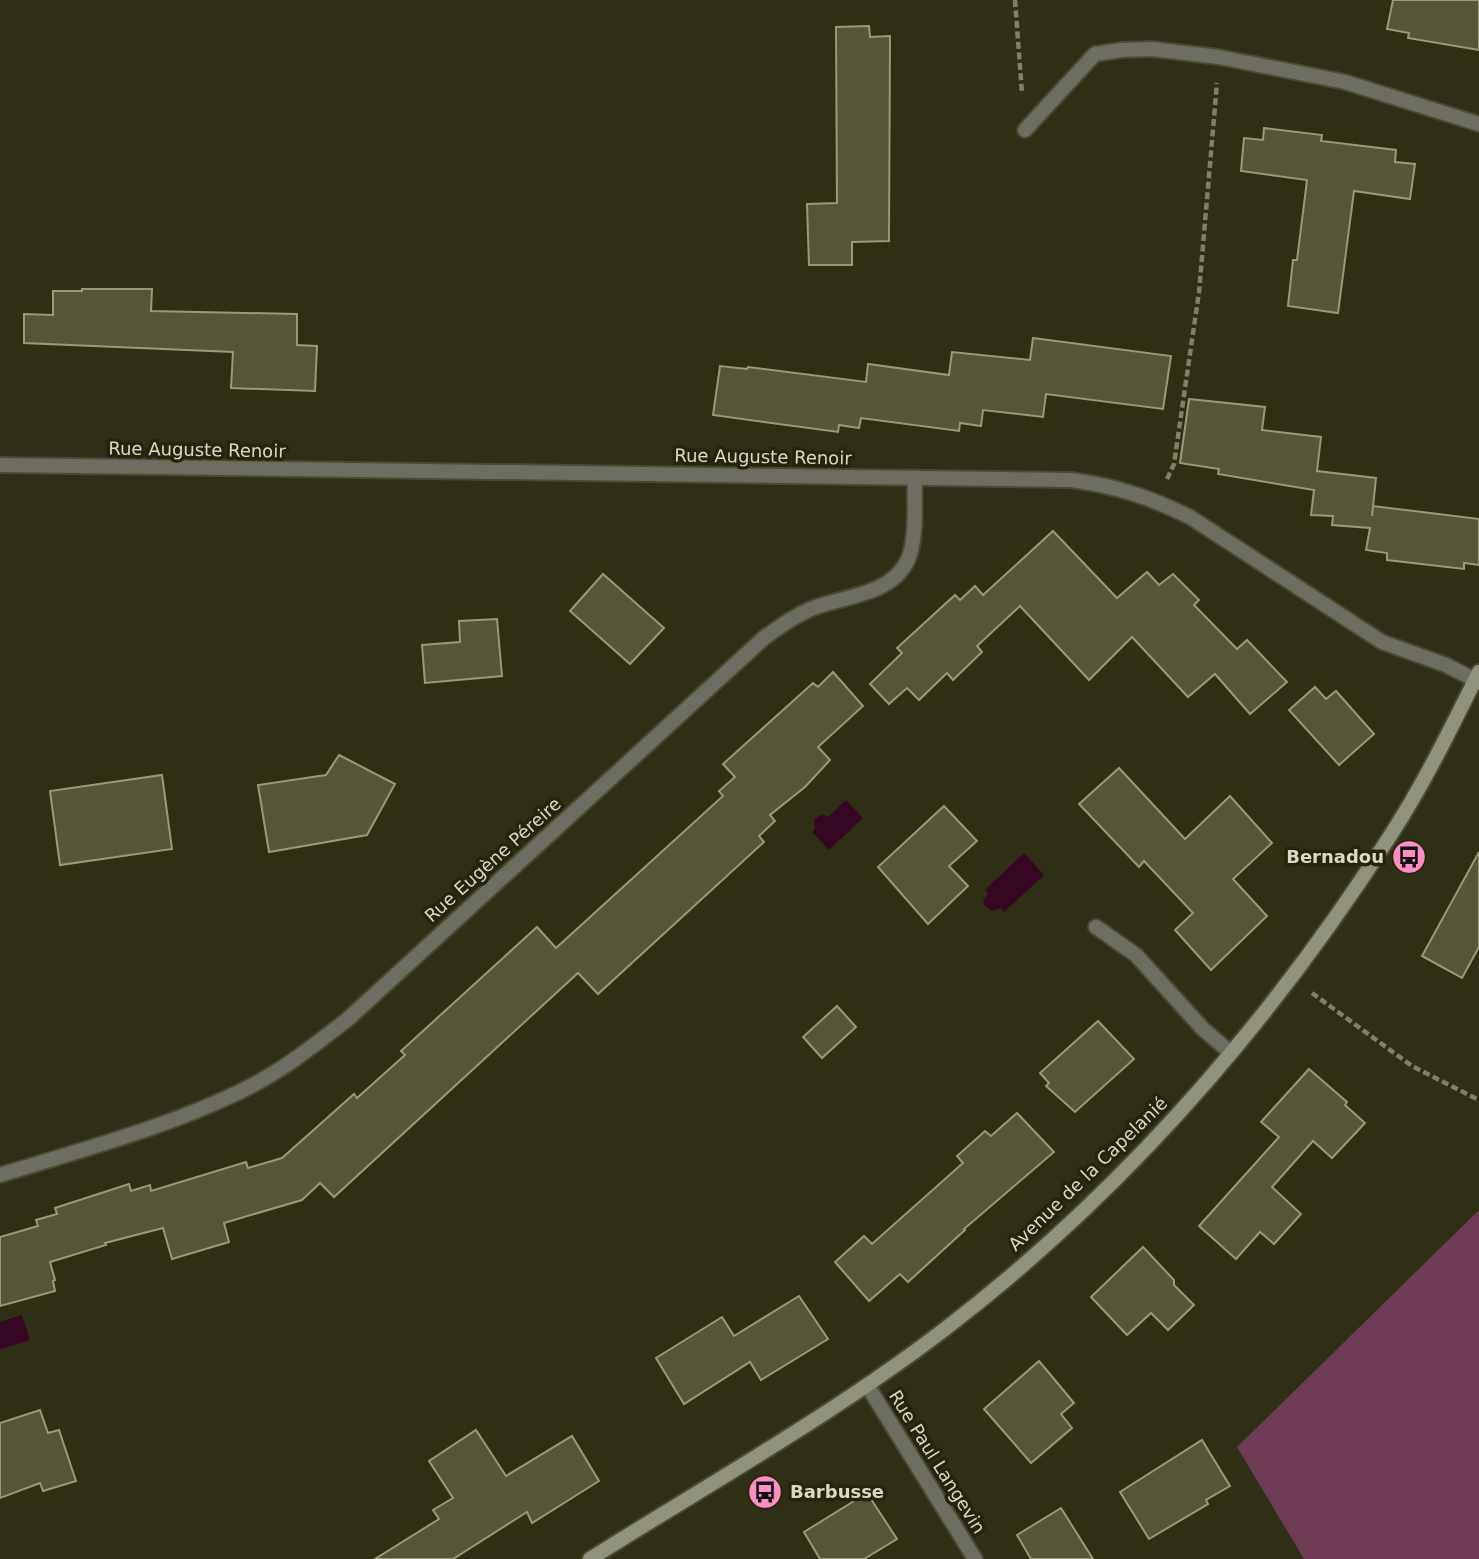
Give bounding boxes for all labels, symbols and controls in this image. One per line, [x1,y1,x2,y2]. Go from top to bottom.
street label: Rue Auguste Renoir [108,437,286,462]
street label: Rue Auguste Renoir [674,444,852,469]
street label: Rue Eugène Péreire [420,793,565,926]
bus stop icon: Bernadou [1390,838,1428,876]
place label: Bernadou [1286,846,1384,867]
street label: Avenue de la Capelanié [1004,1092,1171,1255]
street label: Rue Paul Langevin [885,1386,990,1537]
bus stop icon: Barbusse [746,1473,784,1511]
place label: Barbusse [790,1481,884,1502]

